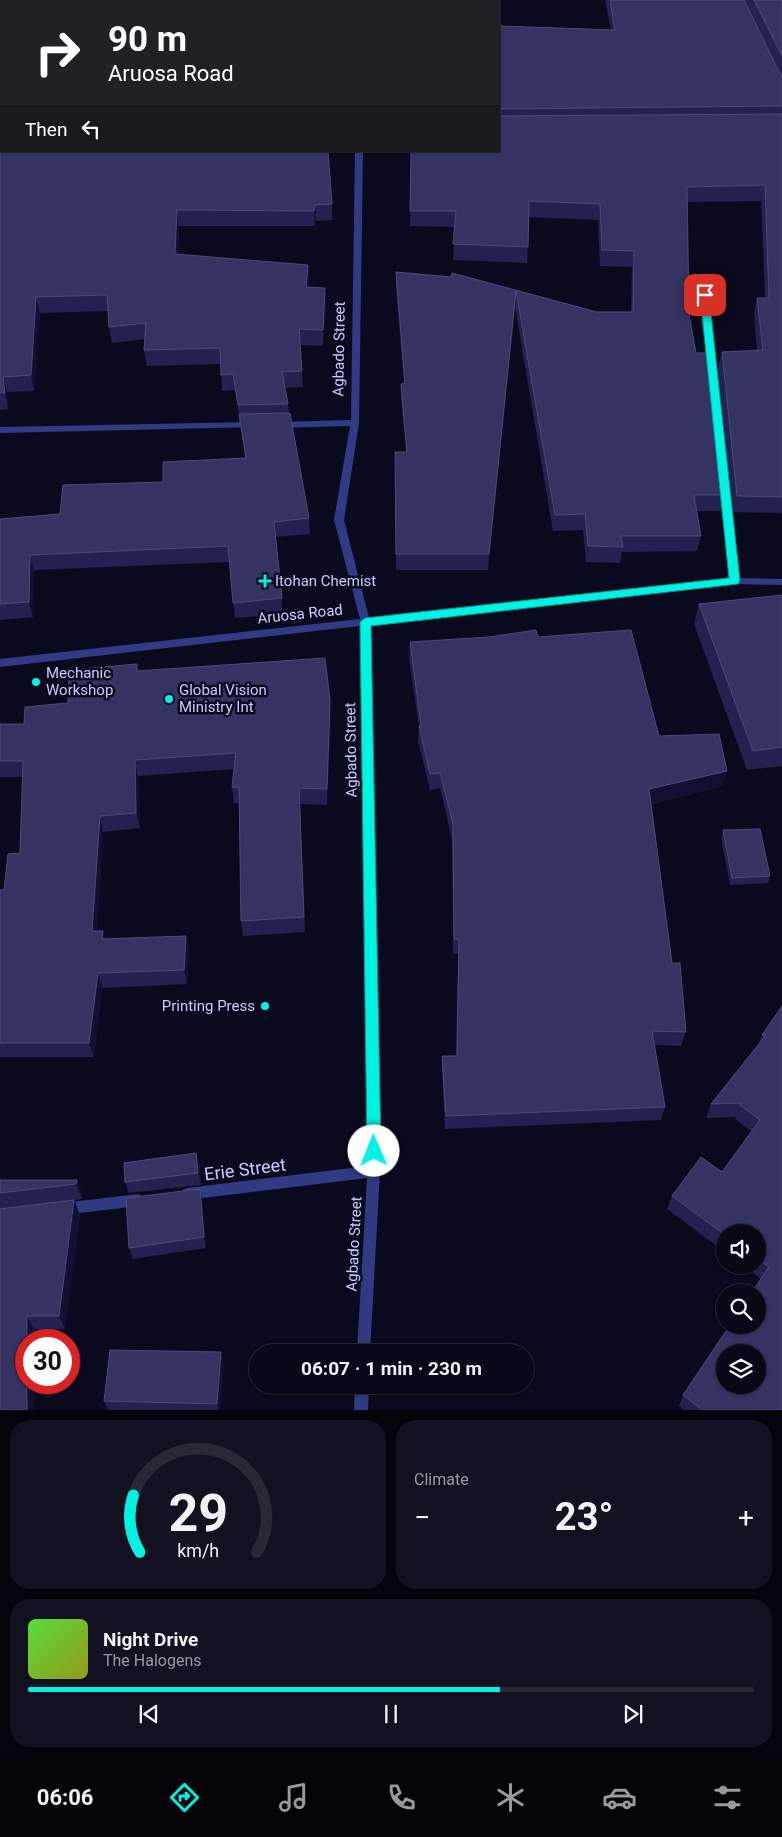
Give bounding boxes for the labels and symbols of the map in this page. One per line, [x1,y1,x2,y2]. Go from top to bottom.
pin [684,274,726,316]
street label: Agbado Street [329,301,349,397]
place label: Itohan Chemist [275,572,376,590]
marker: Itohan Chemist [259,575,271,587]
street label: Aruosa Road [256,601,344,627]
place label: Mechanic Workshop [46,664,113,699]
marker: Mechanic Workshop [30,676,42,688]
place label: Global Vision Ministry Int [179,681,267,716]
marker: Global Vision Ministry Int [163,693,175,705]
street label: Agbado Street [341,702,361,798]
place label: Printing Press [162,997,255,1015]
marker: Printing Press [259,1000,271,1012]
position arrow [347,1124,399,1176]
street label: Erie Street [203,1154,287,1184]
street label: Agbado Street [343,1196,365,1292]
speed limit sign: 30 [15,1329,80,1394]

